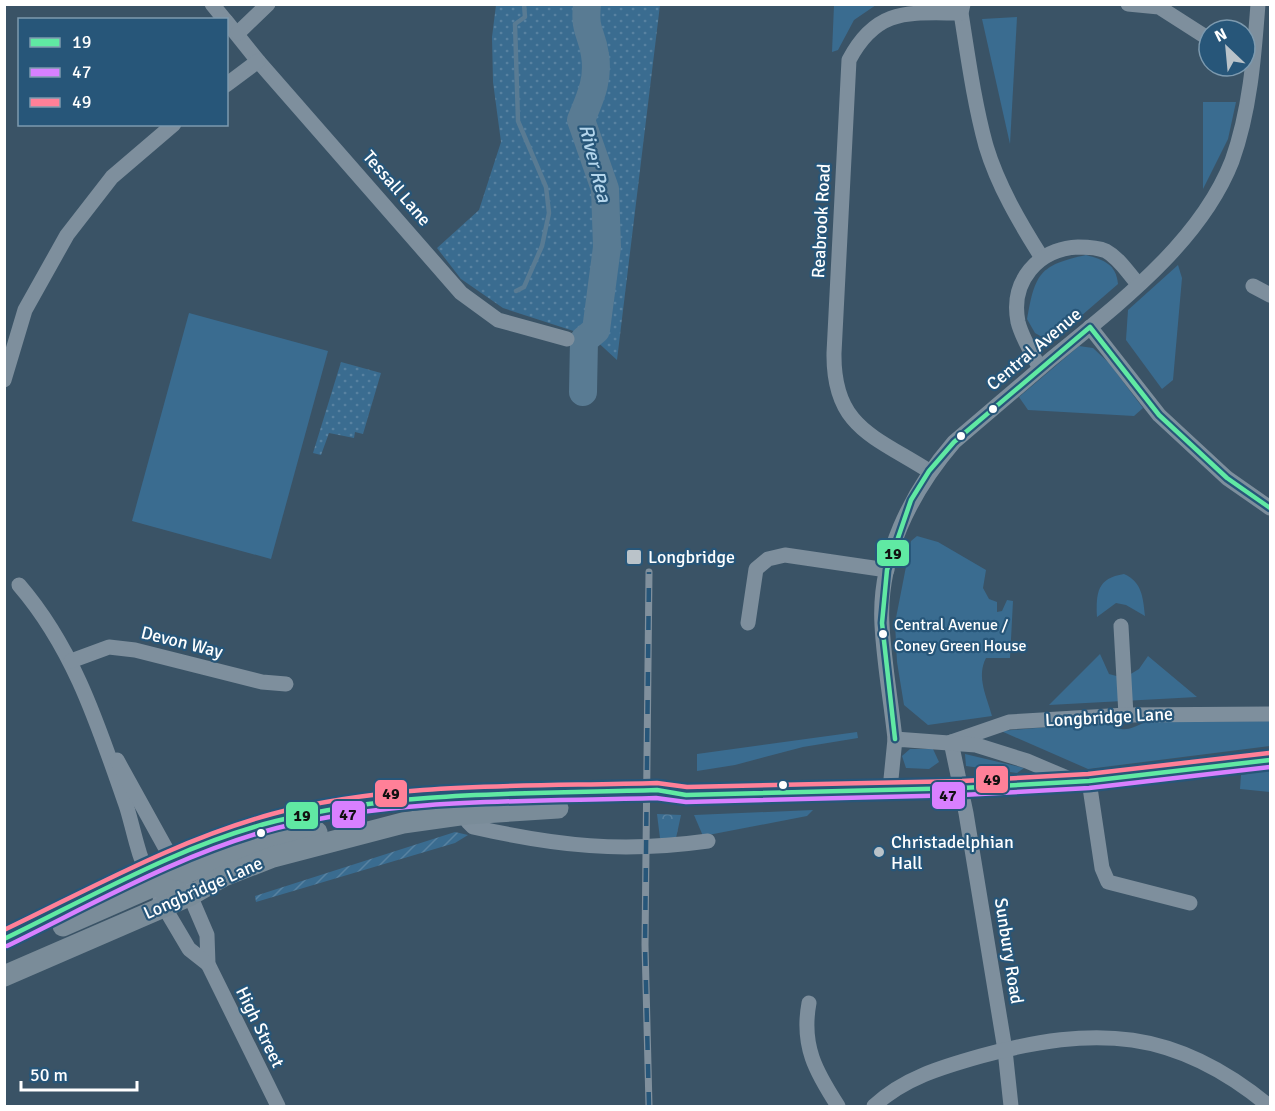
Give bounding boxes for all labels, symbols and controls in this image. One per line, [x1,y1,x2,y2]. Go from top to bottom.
legend [18,18,228,126]
north arrow [1197,18,1257,78]
text: N [1211,24,1230,47]
text: 19 [72,31,91,53]
text: 47 [72,61,91,83]
text: 49 [72,91,91,113]
water label: River Rea [573,121,617,206]
street label: Tessall Lane [358,146,436,230]
street label: Reabrook Road [807,163,835,279]
street label: Central Avenue [982,303,1086,395]
unlabelled marker [987,403,999,415]
unlabelled marker [955,430,967,442]
line badge: 19 [876,539,910,567]
text: 19 [884,544,902,564]
place label: Longbridge [648,546,735,568]
marker: Longbridge [625,548,643,566]
place label: Central Avenue / Coney Green House [894,615,1026,656]
street label: Devon Way [139,621,226,663]
marker: Central Avenue / Coney Green House [877,628,889,640]
street label: Longbridge Lane [1044,703,1174,731]
line badge: 49 [975,765,1009,794]
text: 49 [983,770,1001,790]
line badge: 49 [374,779,408,808]
unlabelled marker [777,779,789,791]
line badge: 47 [931,781,966,810]
text: 49 [382,784,400,804]
text: 47 [939,786,957,806]
line badge: 47 [331,800,366,829]
line badge: 19 [285,801,319,830]
text: 47 [339,805,357,825]
text: 19 [293,806,311,826]
unlabelled marker [255,827,267,839]
place label: Christadelphian Hall [891,831,1014,874]
marker: Christadelphian Hall [872,845,886,859]
street label: Longbridge Lane [140,852,266,924]
street label: Sunbury Road [990,896,1028,1006]
street label: High Street [231,983,289,1071]
scale bar [21,1054,136,1092]
text: 50 m [30,1064,68,1086]

